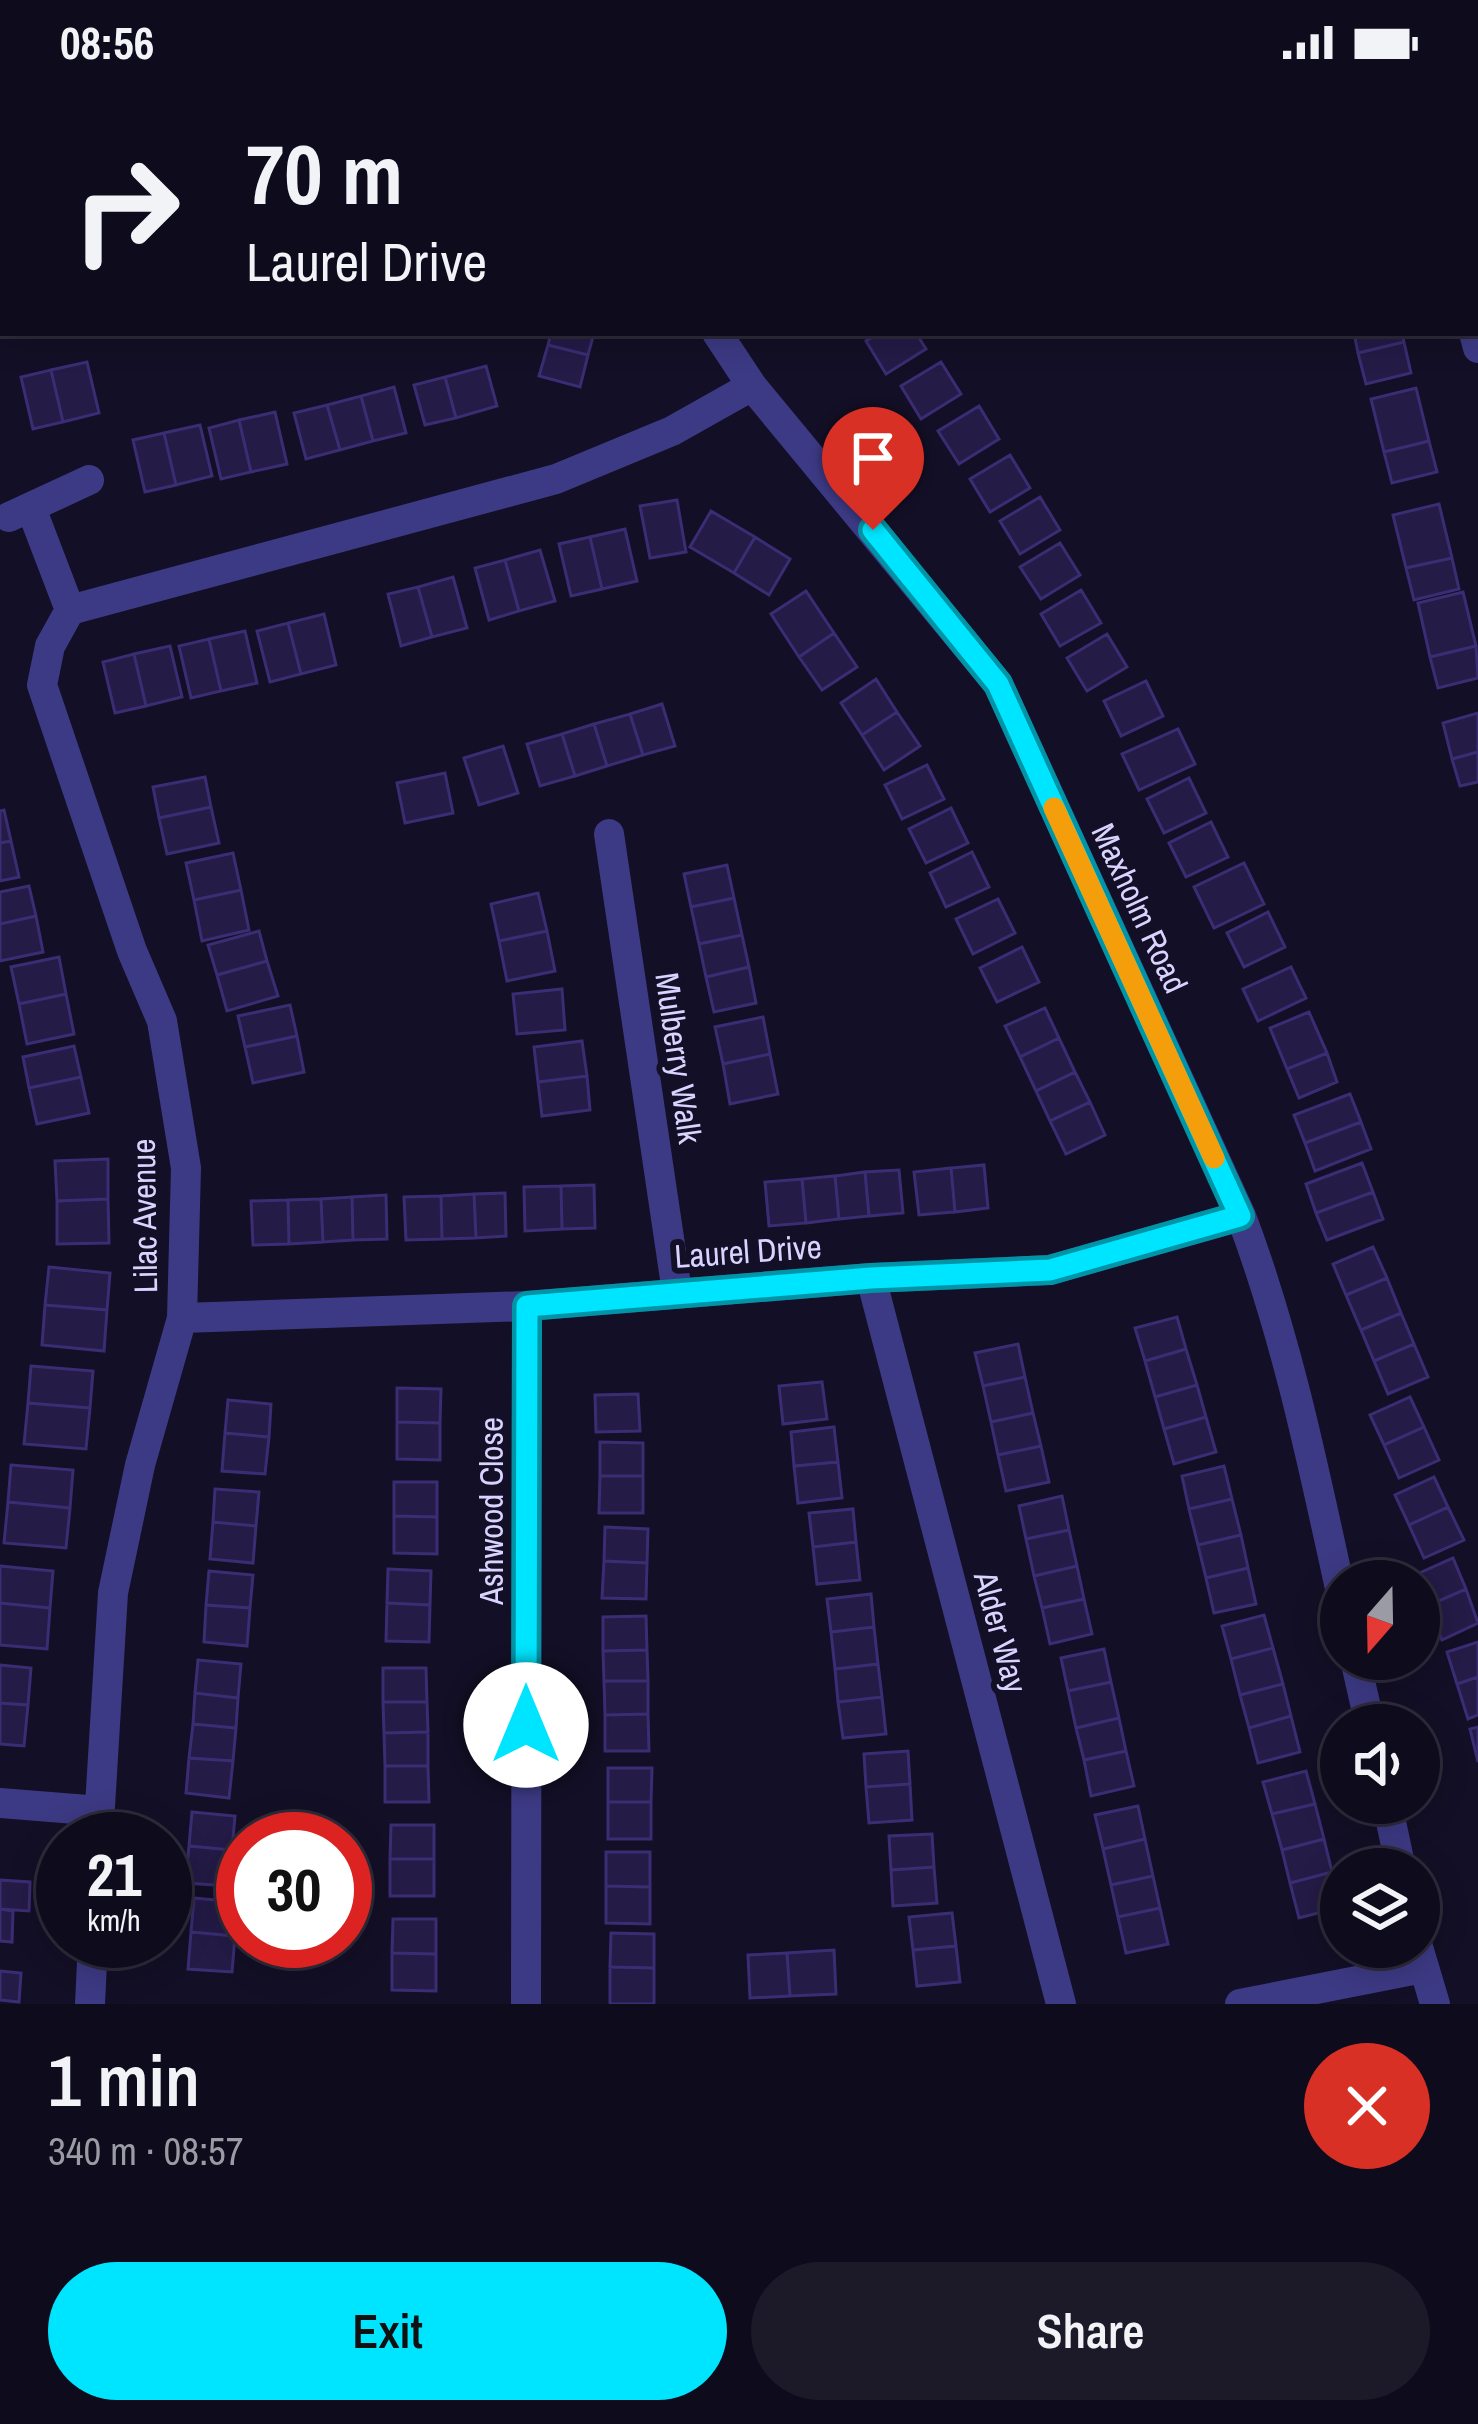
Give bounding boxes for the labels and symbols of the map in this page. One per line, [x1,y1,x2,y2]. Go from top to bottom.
pin [822,407,924,530]
street label: Maxholm Road [1082,816,1198,1000]
street label: Mulberry Walk [645,970,713,1147]
street label: Lilac Avenue [121,1138,167,1294]
street label: Laurel Drive [673,1224,823,1278]
street label: Ashwood Close [469,1417,513,1606]
north arrow [1320,1560,1440,1680]
street label: Alder Way [963,1566,1038,1698]
position arrow [463,1662,589,1788]
speed limit sign: 30 [216,1812,372,1968]

